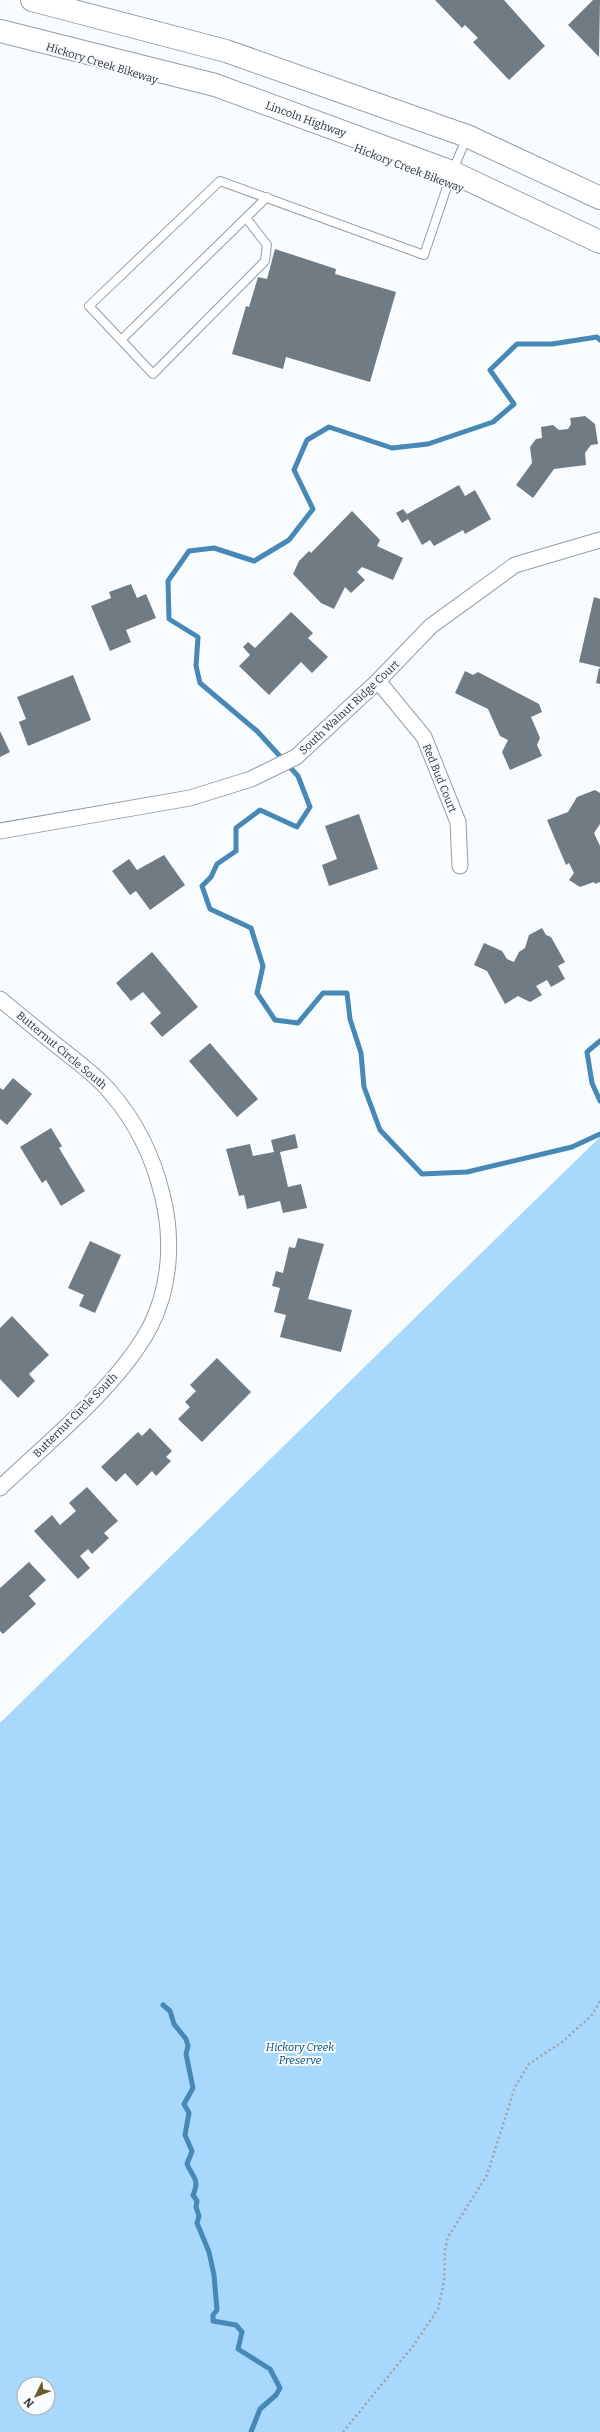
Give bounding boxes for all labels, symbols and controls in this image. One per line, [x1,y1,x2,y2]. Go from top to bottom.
street label: Hickory Creek Bikeway [44,40,160,87]
street label: Lincoln Highway [264,99,348,140]
street label: Hickory Creek Bikeway [352,142,466,195]
street label: South Walnut Ridge Court [297,658,402,757]
street label: Red Bud Court [420,742,459,814]
street label: Butternut Circle South [14,1009,110,1092]
street label: Butternut Circle South [30,1370,120,1460]
park label: Hickory Creek Preserve [266,2041,335,2067]
north arrow [16,2376,56,2416]
text: N [21,2395,37,2410]

